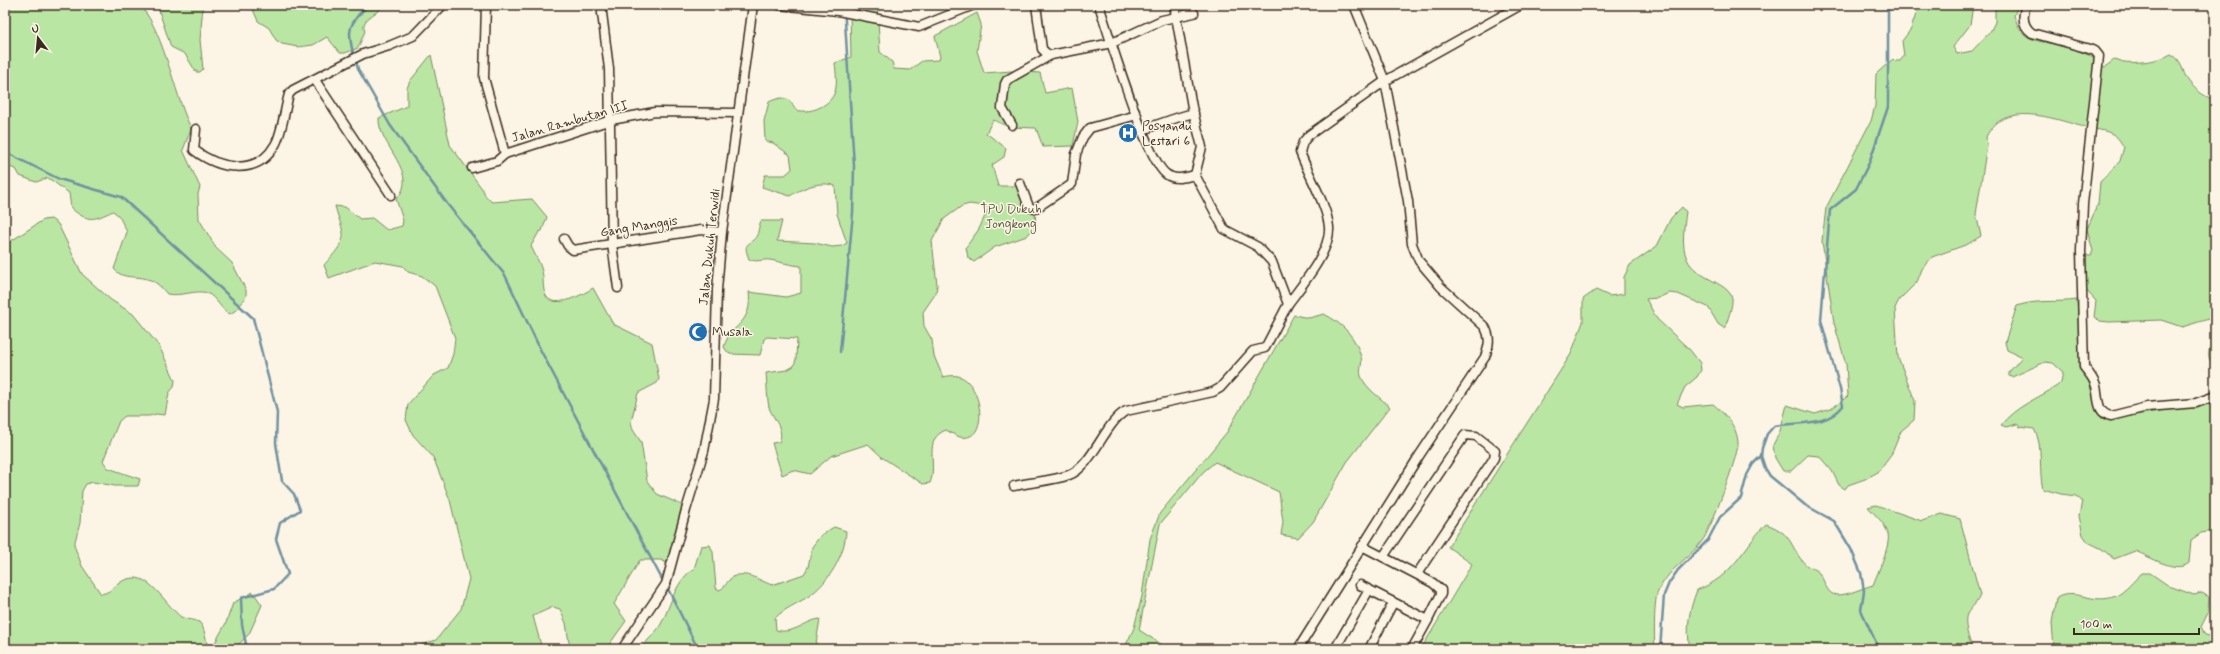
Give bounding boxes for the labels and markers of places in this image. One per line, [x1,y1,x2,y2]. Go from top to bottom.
place label: Posyandu Lestari 6 [1142,118,1192,150]
hospital icon: Posyandu Lestari 6 [1117,122,1139,144]
mosque icon: Musala [687,321,709,343]
place label: Musala [712,324,752,341]

